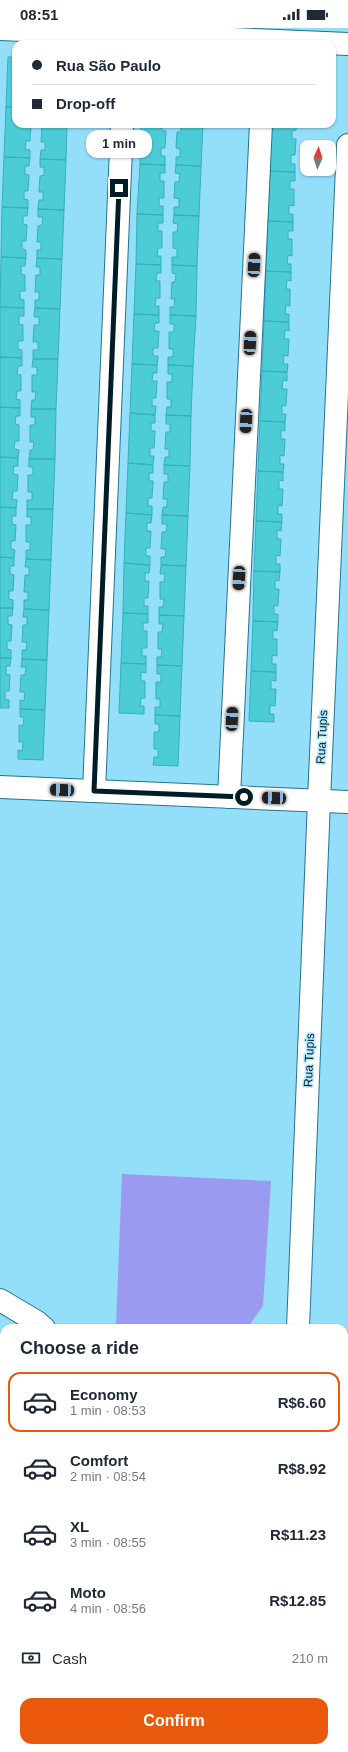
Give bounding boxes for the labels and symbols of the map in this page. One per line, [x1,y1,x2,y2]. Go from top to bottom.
callout: 1 min [86,130,152,158]
north arrow [300,140,336,176]
route end [110,179,128,197]
car [247,253,261,277]
car [243,331,257,355]
car [239,409,253,433]
car [232,566,246,590]
car [225,707,239,731]
street label: Rua Tupis [314,710,330,764]
car [50,784,74,796]
route start [235,788,253,806]
car [262,792,286,804]
street label: Rua Tupis [301,1033,317,1087]

